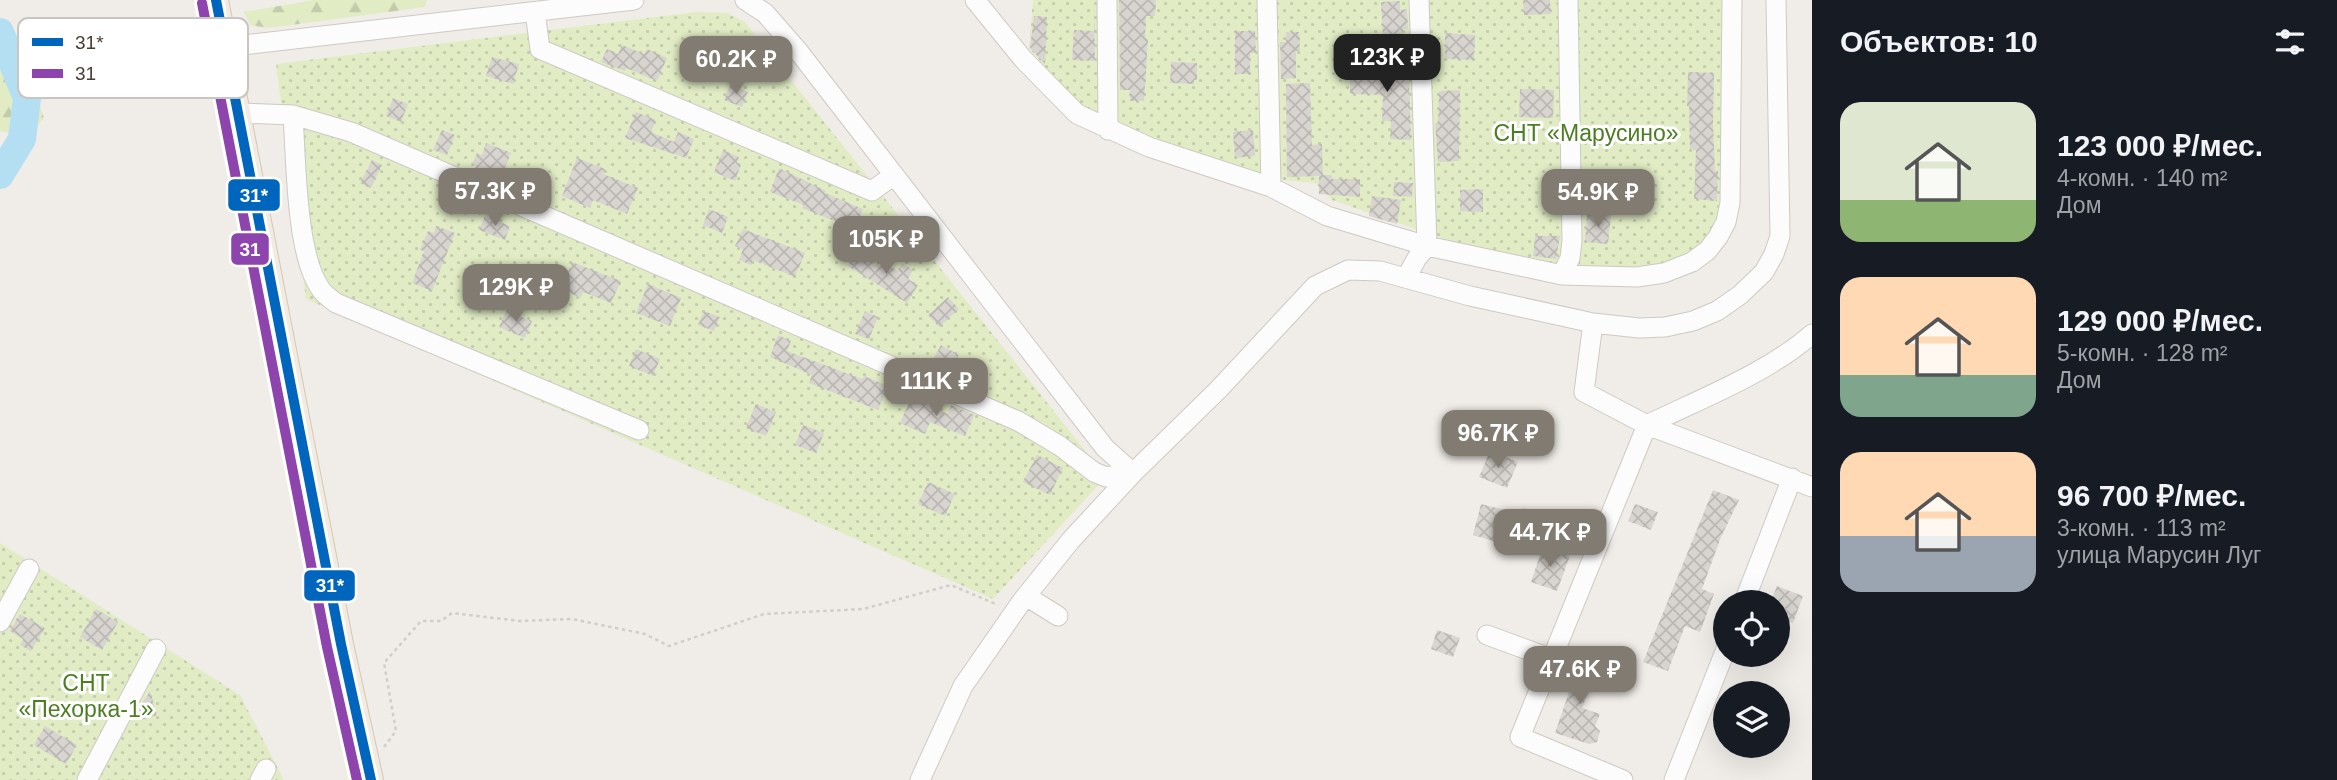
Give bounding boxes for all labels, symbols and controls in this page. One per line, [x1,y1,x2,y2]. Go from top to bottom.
legend [18,18,248,98]
icon: filters [2271,23,2309,61]
text: Объектов: 10 [1840,25,2038,58]
text: 31* [75,32,104,53]
pin: 123K ₽ [1330,34,1444,94]
pin: 60.2K ₽ [671,36,801,96]
text: 123K ₽ [1350,44,1424,70]
text: 60.2K ₽ [695,46,777,72]
text: 31 [75,63,96,84]
park label: СНТ «Марусино» [1493,120,1679,146]
text: 123 000 ₽/мес. [2057,129,2263,162]
icon: home [1896,130,1980,214]
text: 4-комн. · 140 m² [2057,165,2228,191]
pin: 57.3K ₽ [430,168,560,228]
pin: 54.9K ₽ [1533,170,1663,229]
line badge: 31* [227,178,281,212]
text: 57.3K ₽ [454,178,536,204]
text: 54.9K ₽ [1557,179,1639,205]
text: 31* [240,185,269,206]
text: Дом [2057,192,2101,218]
pin: 105K ₽ [829,216,943,276]
text: 105K ₽ [849,226,923,252]
line badge: 31 [230,232,270,266]
text: 31 [239,239,261,260]
pin: 129K ₽ [459,264,573,324]
text: 129K ₽ [479,274,553,300]
text: 129 000 ₽/мес. [2057,304,2263,337]
icon: home [1896,305,1980,389]
text: 5-комн. · 128 m² [2057,340,2228,366]
pin: 111K ₽ [879,358,993,418]
text: Дом [2057,367,2101,393]
text: 111K ₽ [900,368,972,394]
pin: 96.7K ₽ [1433,410,1563,470]
text: 96.7K ₽ [1457,420,1539,446]
text: 96 700 ₽/мес. [2057,479,2246,512]
icon: home [1896,480,1980,564]
pin: 44.7K ₽ [1485,510,1615,569]
text: 3-комн. · 113 m² [2057,515,2226,541]
text: 44.7K ₽ [1509,519,1591,545]
text: улица Марусин Луг [2057,542,2261,568]
line badge: 31* [303,569,356,602]
text: 31* [316,575,345,596]
map controls [1713,590,1790,758]
button: locate [1713,590,1790,667]
pin: 47.6K ₽ [1515,646,1645,706]
text: 47.6K ₽ [1539,656,1621,682]
park label: СНТ «Пехорка-1» [18,670,154,722]
button: layers [1713,681,1790,758]

